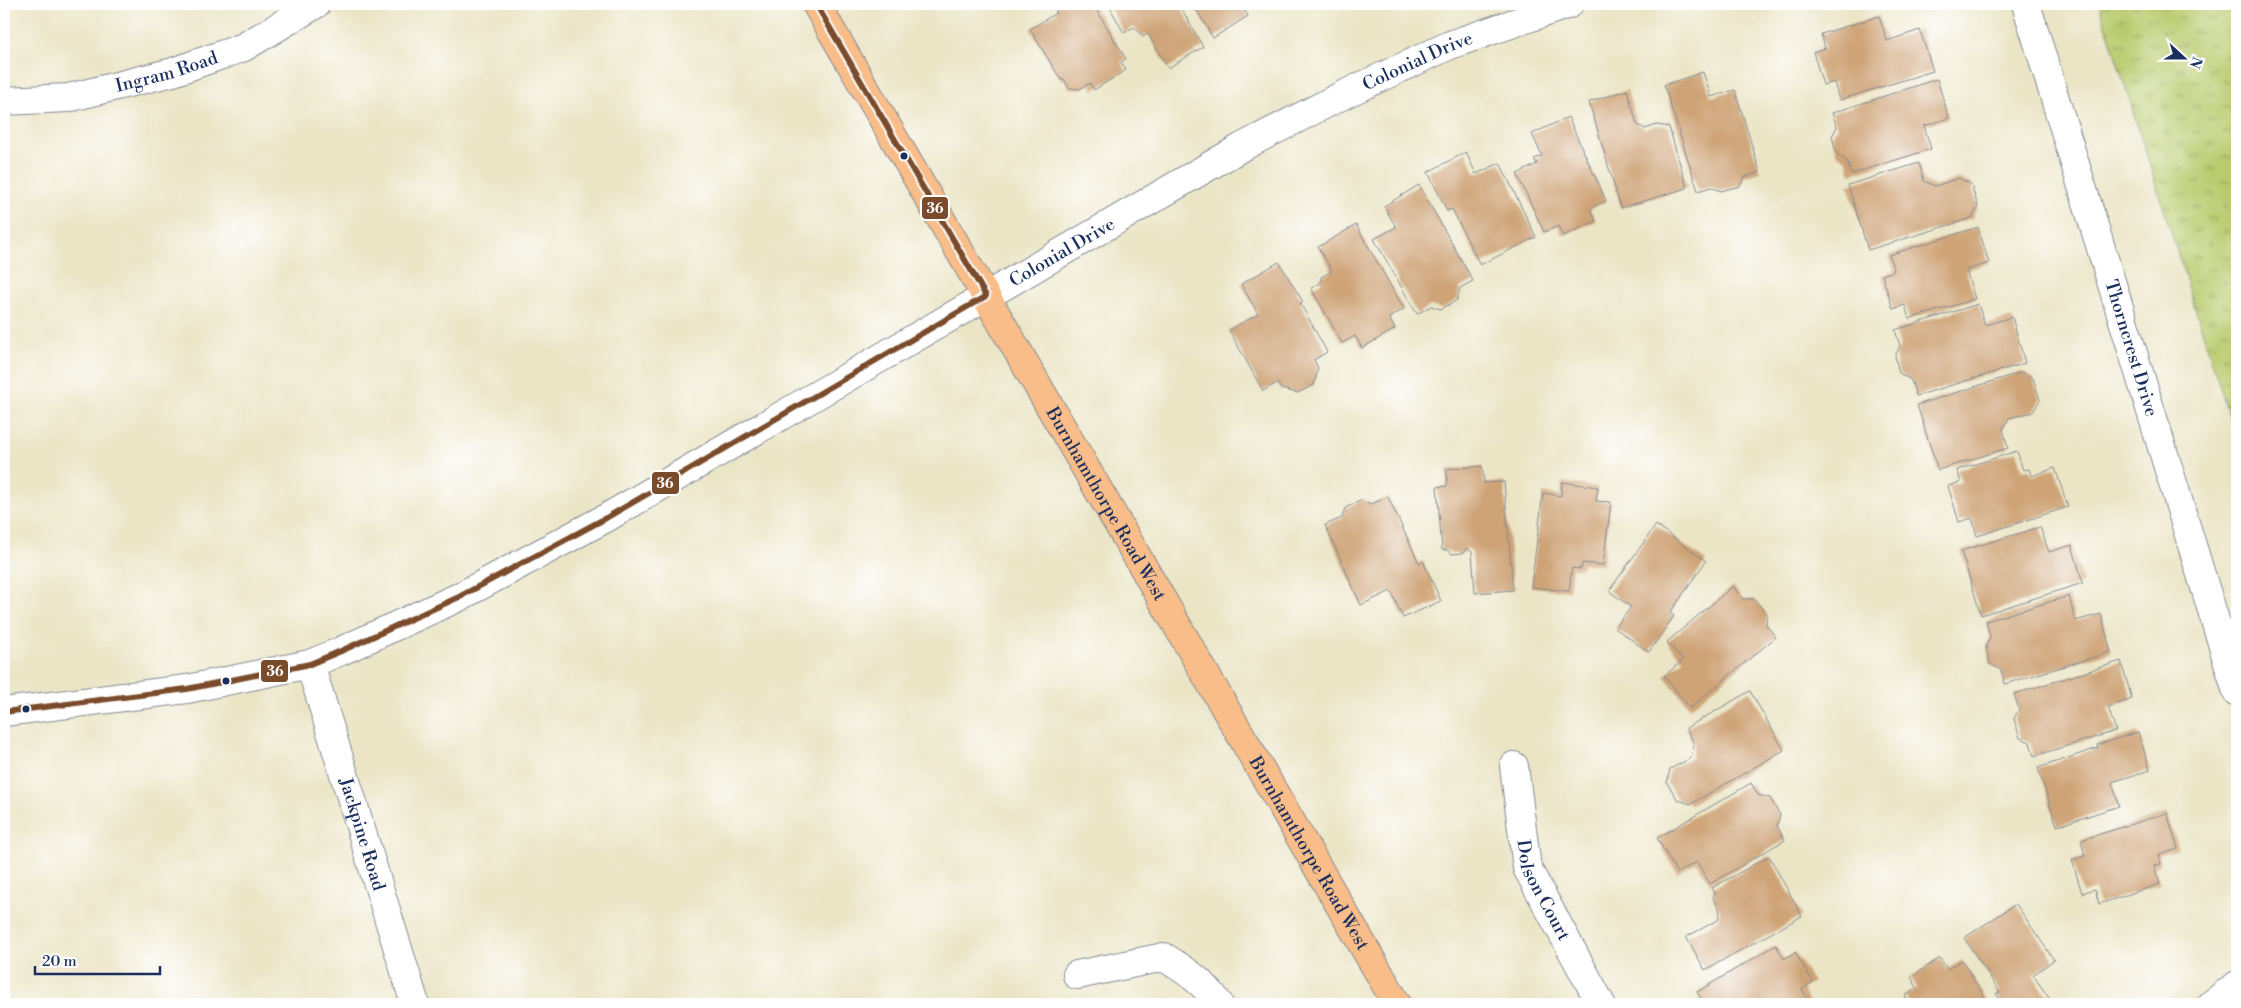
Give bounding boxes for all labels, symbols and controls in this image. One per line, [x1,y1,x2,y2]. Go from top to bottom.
street label: Colonial Drive [1359,27,1476,96]
north arrow [2158,32,2208,82]
street label: Ingram Road [113,46,222,98]
text: N [2185,54,2206,71]
unlabelled marker [899,151,909,161]
line badge: 36 [921,196,949,220]
text: 36 [926,200,944,218]
street label: Colonial Drive [1005,213,1119,292]
street label: Thorncrest Drive [2099,277,2163,420]
street label: Burnhamthorpe Road West [1040,402,1172,606]
line badge: 36 [651,471,680,495]
text: 36 [656,475,674,493]
line badge: 36 [260,659,289,683]
text: 36 [266,663,284,681]
unlabelled marker [221,676,231,686]
unlabelled marker [21,704,31,714]
street label: Burnhamthorpe Road West [1243,751,1375,955]
street label: Jackpine Road [334,774,391,894]
street label: Dolson Court [1511,838,1576,945]
scale bar [35,943,160,975]
text: 20 m [42,952,77,971]

